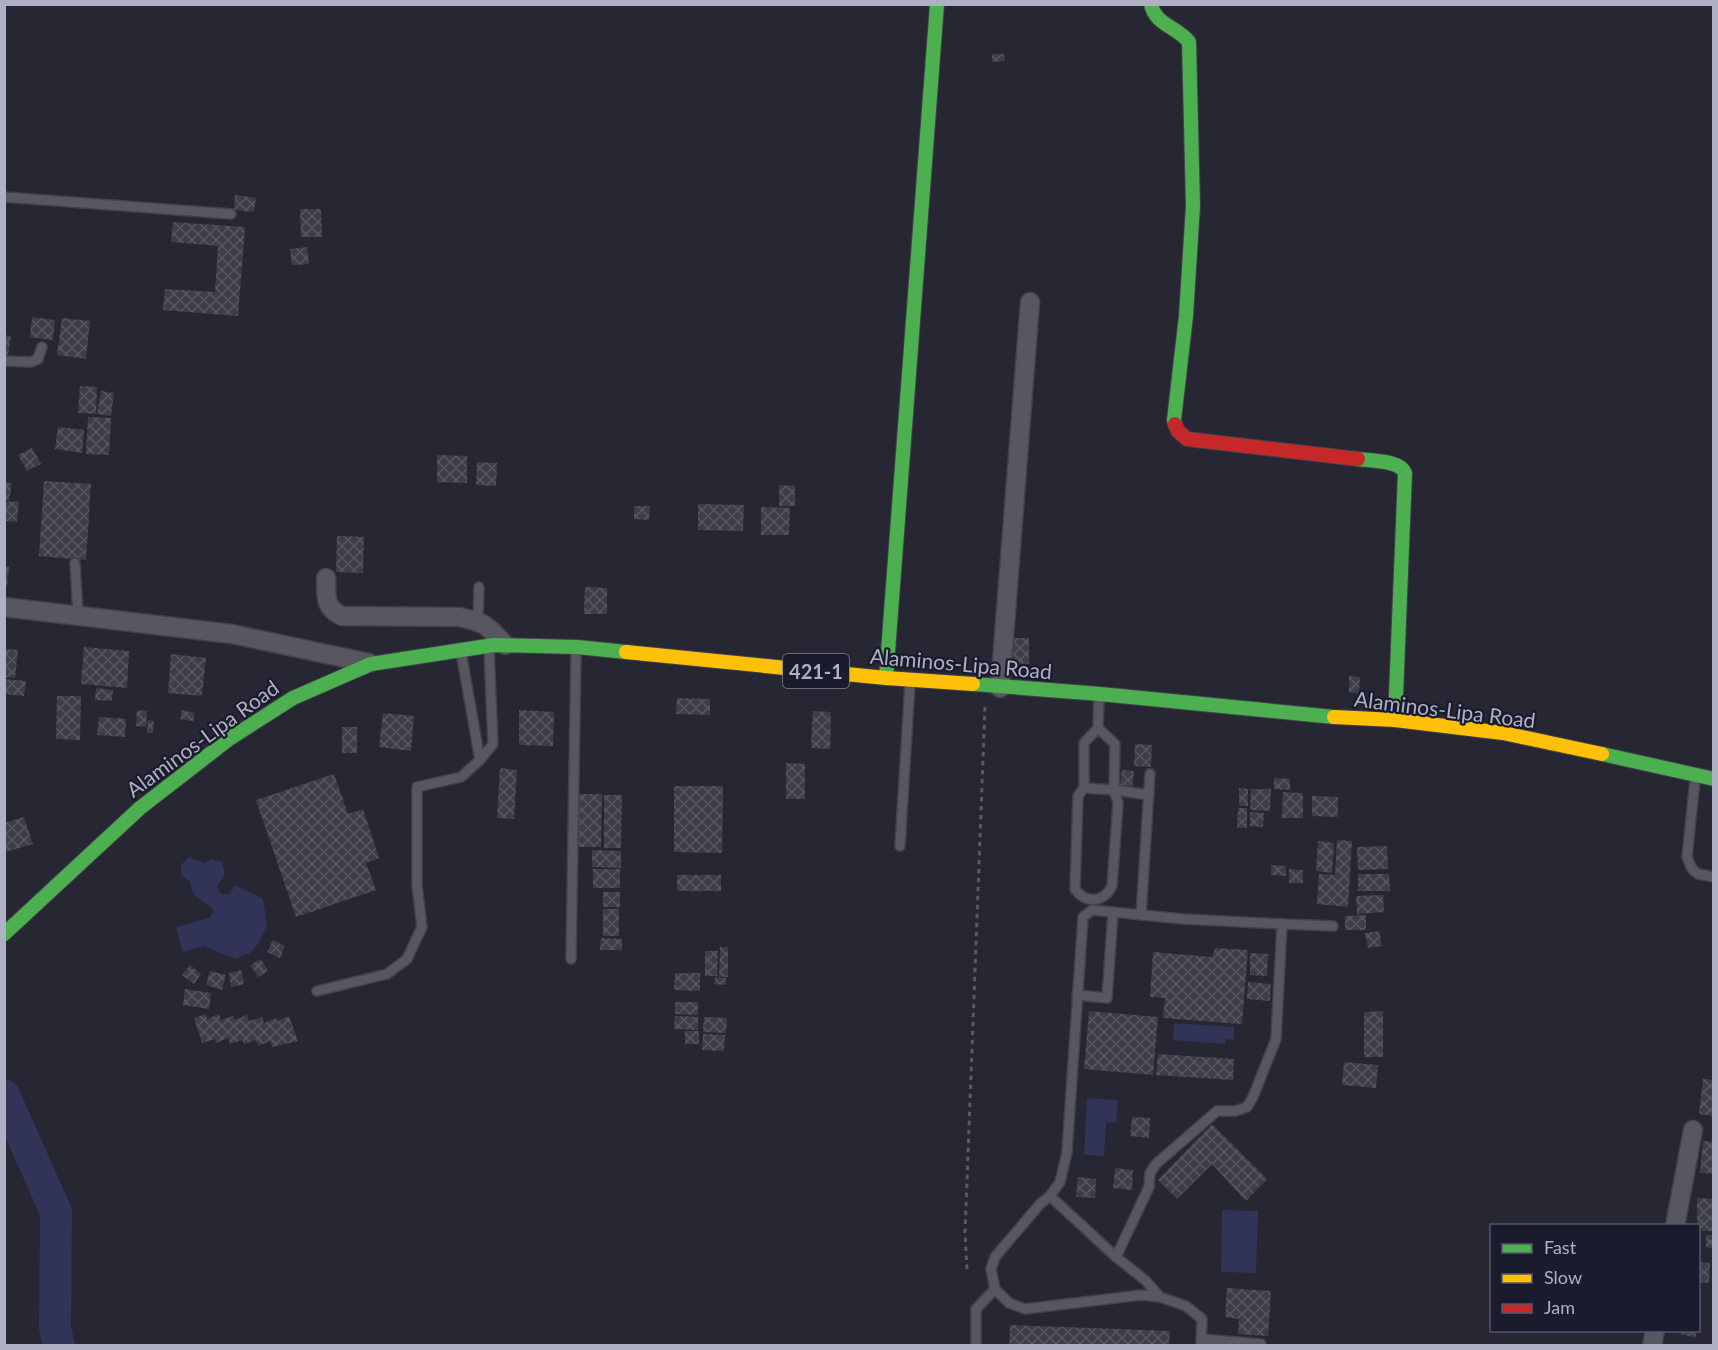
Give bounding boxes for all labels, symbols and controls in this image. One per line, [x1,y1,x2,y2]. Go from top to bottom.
street label: Alaminos-Lipa Road [869,643,1053,683]
road number: 421-1 [783,654,849,688]
street label: Alaminos-Lipa Road [121,674,283,802]
street label: Alaminos-Lipa Road [1353,685,1537,733]
legend [1490,1224,1700,1332]
text: Fast [1544,1236,1577,1258]
text: Slow [1544,1266,1582,1288]
text: Jam [1544,1296,1575,1318]

